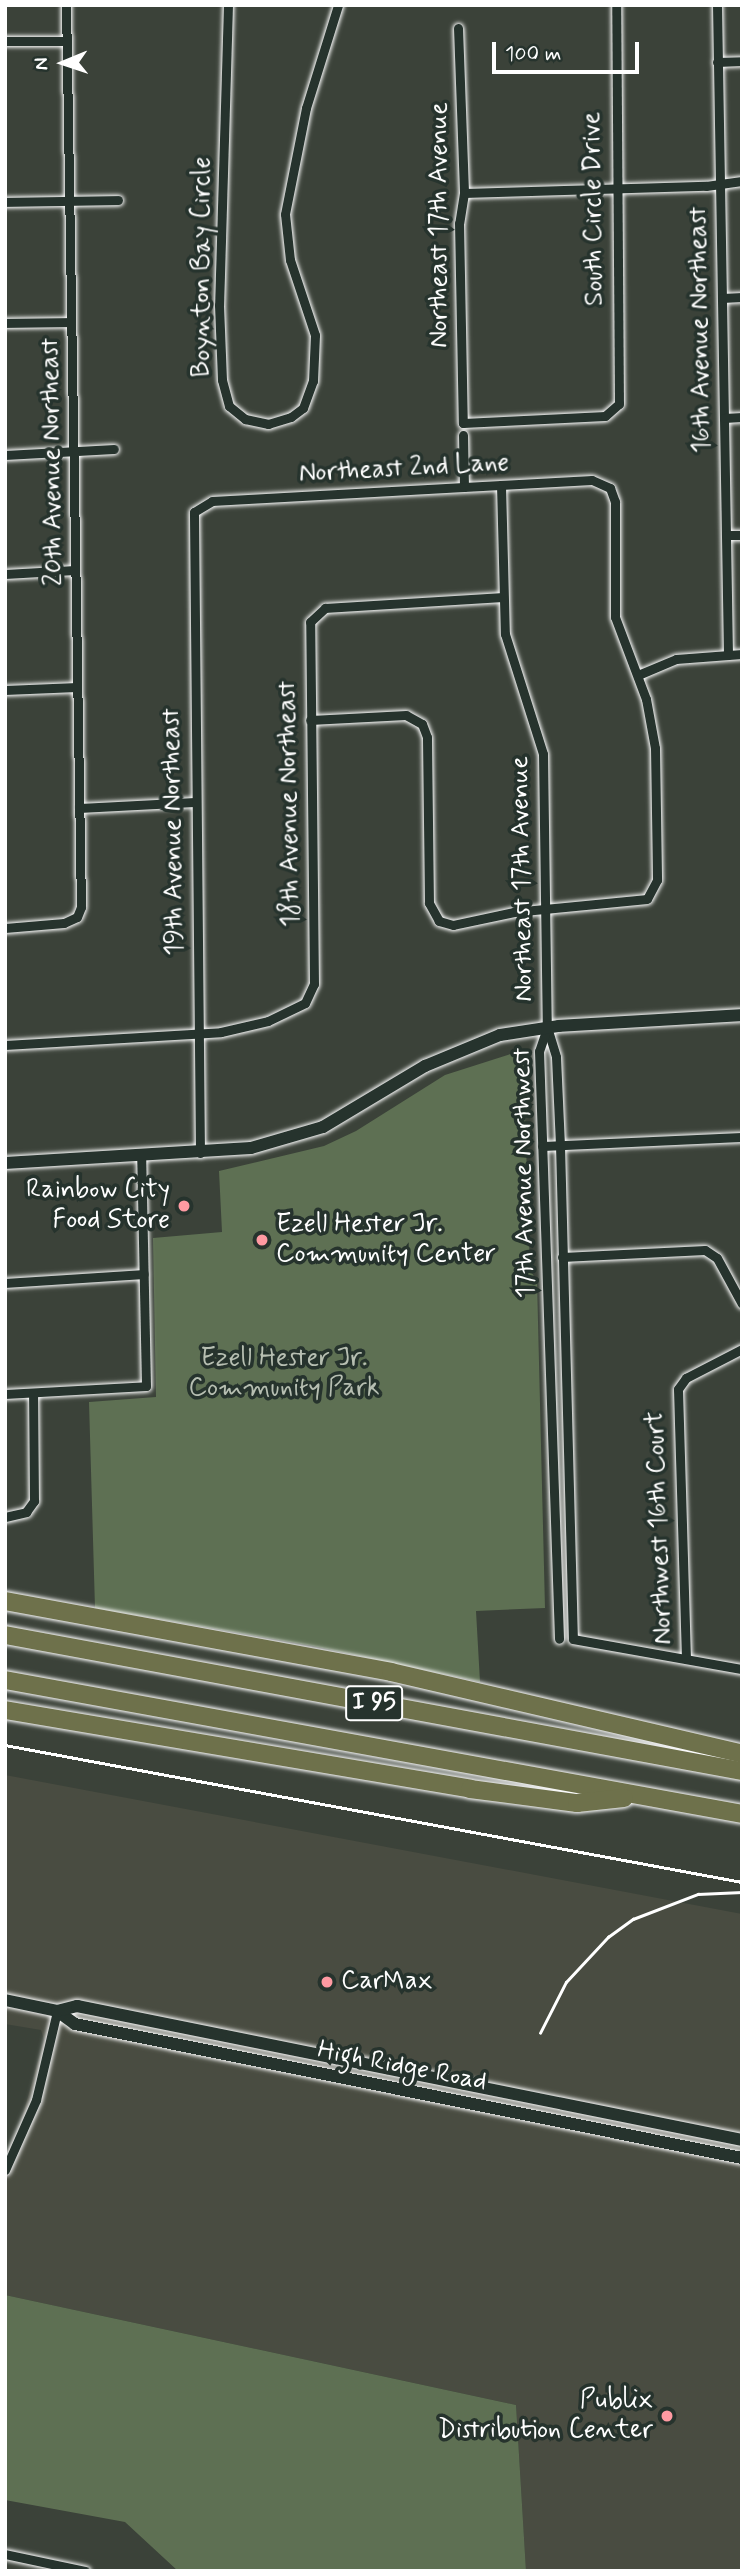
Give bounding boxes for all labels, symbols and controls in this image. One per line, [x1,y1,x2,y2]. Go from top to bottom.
north arrow [28,28,98,98]
scale bar [495,28,642,72]
text: 100 m [505,40,561,68]
text: N [29,57,54,71]
street label: Northeast 17th Avenue [424,102,456,348]
street label: South Circle Drive [577,113,611,305]
street label: Boynton Bay Circle [187,156,219,378]
street label: 16th Avenue Northeast [683,206,719,454]
street label: 20th Avenue Northeast [35,337,71,587]
street label: Northeast 2nd Lane [297,448,511,490]
street label: 18th Avenue Northeast [272,680,308,928]
street label: 19th Avenue Northeast [156,708,192,956]
street label: Northeast 17th Avenue [505,756,541,1002]
street label: 17th Avenue Northwest [507,1047,543,1299]
place label: Rainbow City Food Store [26,1175,170,1236]
marker: Rainbow City Food Store [176,1198,192,1214]
place label: Ezell Hester Jr. Community Center [276,1209,496,1270]
marker: Ezell Hester Jr. Community Center [254,1232,270,1248]
park label: Ezell Hester Jr. Community Park [188,1343,380,1404]
street label: Northwest 16th Court [640,1411,680,1645]
road number: I 95 [344,1682,404,1723]
place label: CarMax [341,1966,432,1998]
marker: CarMax [319,1974,335,1990]
street label: High Ridge Road [315,2035,489,2099]
place label: Publix Distribution Center [442,2385,653,2446]
marker: Publix Distribution Center [659,2408,675,2424]

